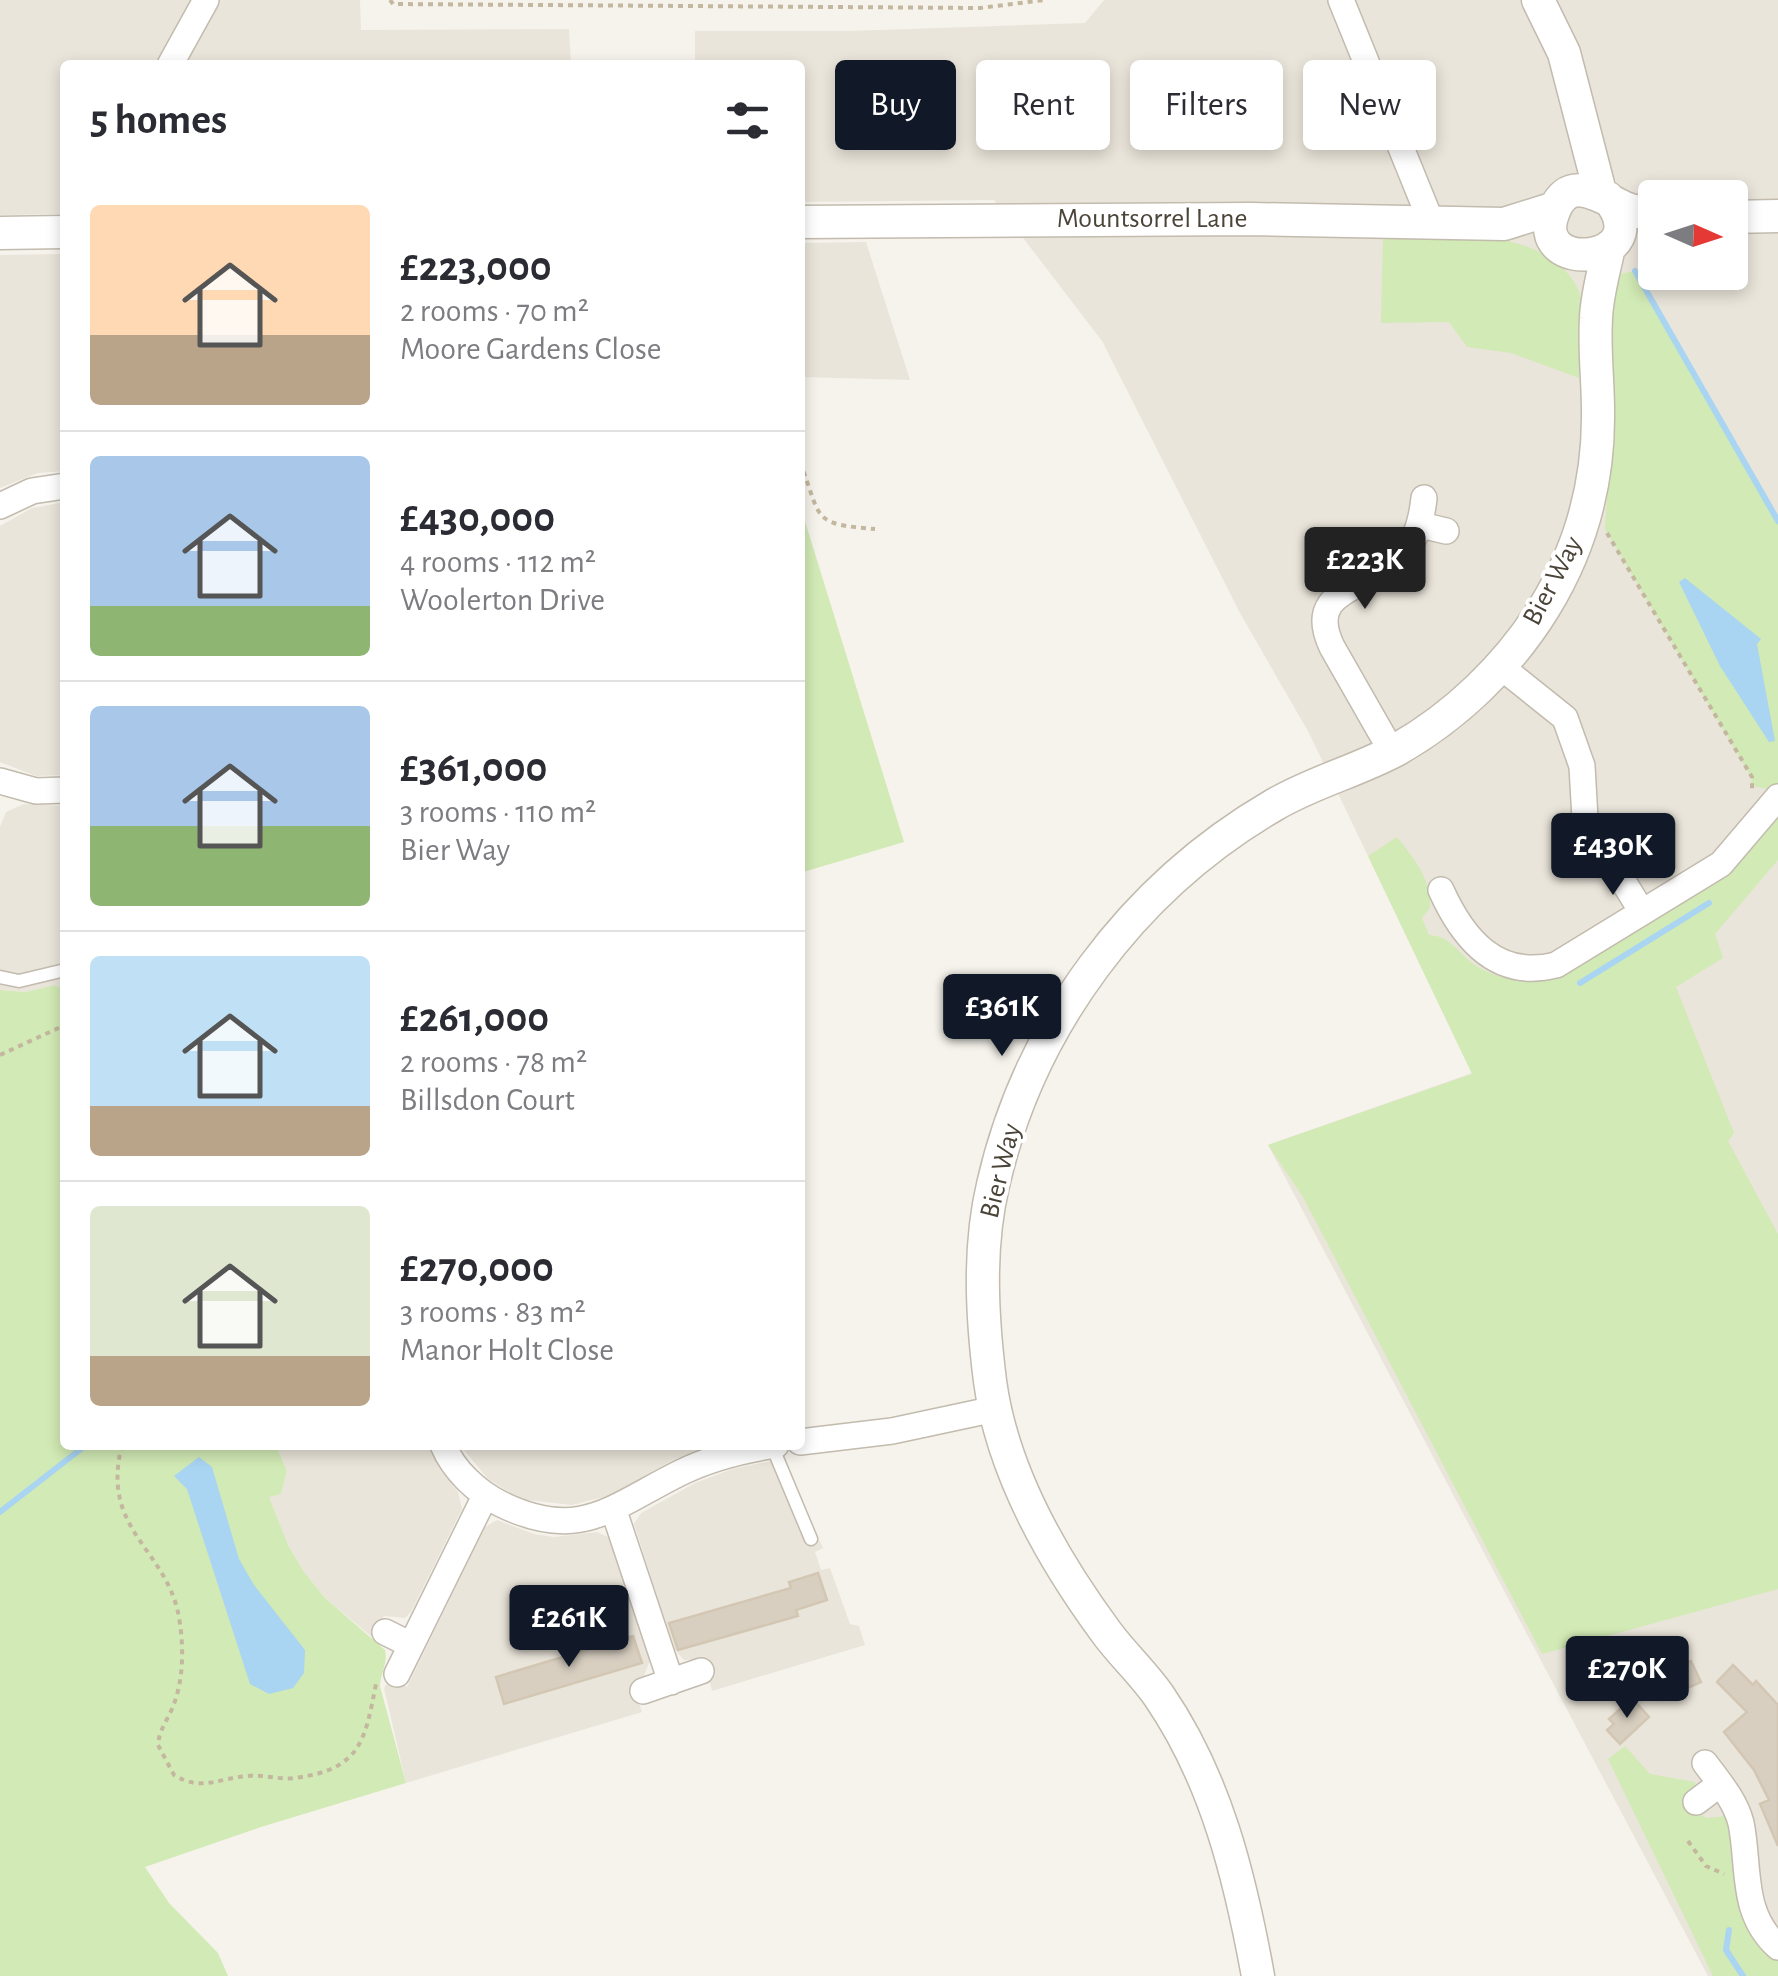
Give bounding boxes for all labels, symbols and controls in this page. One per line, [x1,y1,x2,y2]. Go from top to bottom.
chip: Buy [835,60,956,150]
chip: Rent [976,60,1110,150]
chip: Filters [1130,60,1283,150]
chip: New [1303,60,1436,150]
icon: filters [720,93,775,148]
text: 5 homes [90,99,227,141]
north arrow [1638,180,1748,290]
map controls [1638,180,1748,290]
street label: Mountsorrel Lane [1057,205,1247,233]
icon: home [170,245,290,365]
text: £223,000 [400,246,552,288]
text: 2 rooms · 70 m² [400,295,589,327]
text: Moore Gardens Close [400,333,662,365]
icon: home [170,496,290,616]
text: £430,000 [400,497,555,539]
pin: £223K [1295,527,1435,612]
street label: Bier Way [1518,532,1588,630]
text: £223K [1327,543,1403,575]
text: 4 rooms · 112 m² [400,546,596,578]
text: Woolerton Drive [400,584,605,616]
icon: home [170,746,290,866]
text: £361,000 [400,747,548,789]
text: 3 rooms · 110 m² [400,796,596,828]
pin: £430K [1543,813,1683,898]
text: £430K [1573,829,1653,861]
text: Bier Way [400,834,510,866]
pin: £361K [932,974,1072,1059]
text: £361K [965,990,1039,1022]
icon: home [170,996,290,1116]
text: £261,000 [400,997,549,1039]
text: 2 rooms · 78 m² [400,1046,587,1078]
text: Billsdon Court [400,1084,575,1116]
street label: Bier Way [976,1121,1026,1221]
icon: home [170,1246,290,1366]
text: £270,000 [400,1247,554,1289]
text: 3 rooms · 83 m² [400,1296,586,1328]
text: Manor Holt Close [400,1334,614,1366]
pin: £261K [499,1585,639,1670]
text: £261K [531,1601,607,1633]
pin: £270K [1557,1636,1697,1721]
text: £270K [1588,1652,1666,1684]

